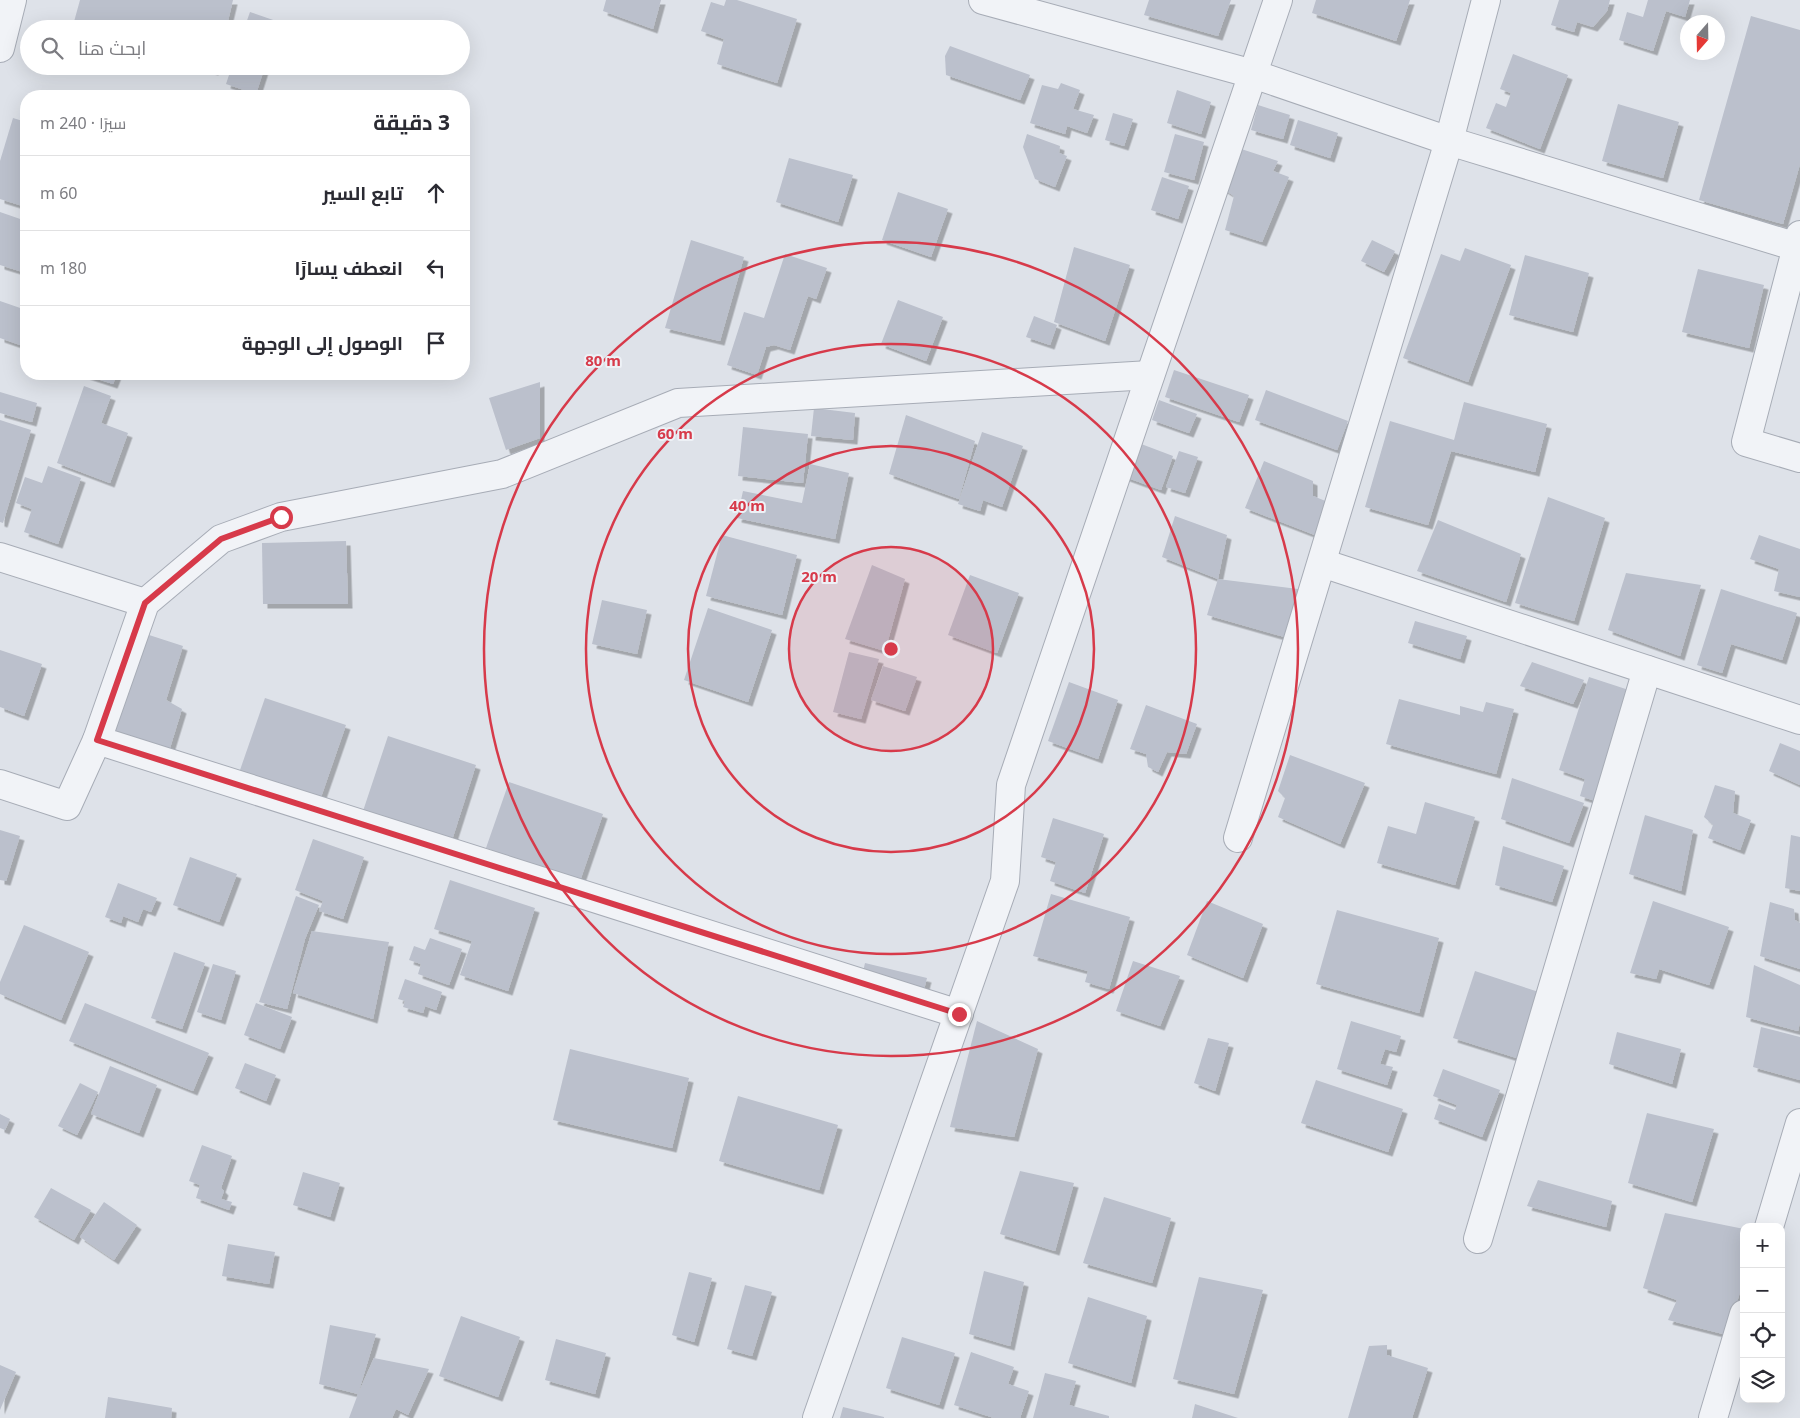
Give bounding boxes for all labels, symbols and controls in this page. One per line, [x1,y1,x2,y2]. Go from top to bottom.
north arrow [1680,15,1725,60]
search box [20,20,470,75]
icon: search [38,34,66,62]
text: ابحث هنا [78,35,146,61]
text: 3 دقيقة [373,108,450,136]
text: سيرًا · 240 m [40,112,126,134]
icon: ahead [422,179,450,207]
text: تابع السير [323,180,403,206]
text: 60 m [40,182,77,204]
icon: left [422,254,450,282]
text: انعطف يسارًا [294,255,403,281]
text: 180 m [40,257,87,279]
icon: arrive [422,329,450,357]
text: الوصول إلى الوجهة [242,330,403,356]
text: 80 m [585,350,621,370]
text: 60 m [657,423,693,443]
text: 40 m [729,495,765,515]
route start [270,506,293,529]
text: 20 m [801,566,837,586]
centre of rings [882,640,900,658]
route end [948,1003,971,1026]
map controls [1740,1223,1785,1403]
button: + [1740,1223,1785,1268]
button: − [1740,1268,1785,1313]
button: locate [1740,1313,1785,1358]
button: layers [1740,1358,1785,1403]

